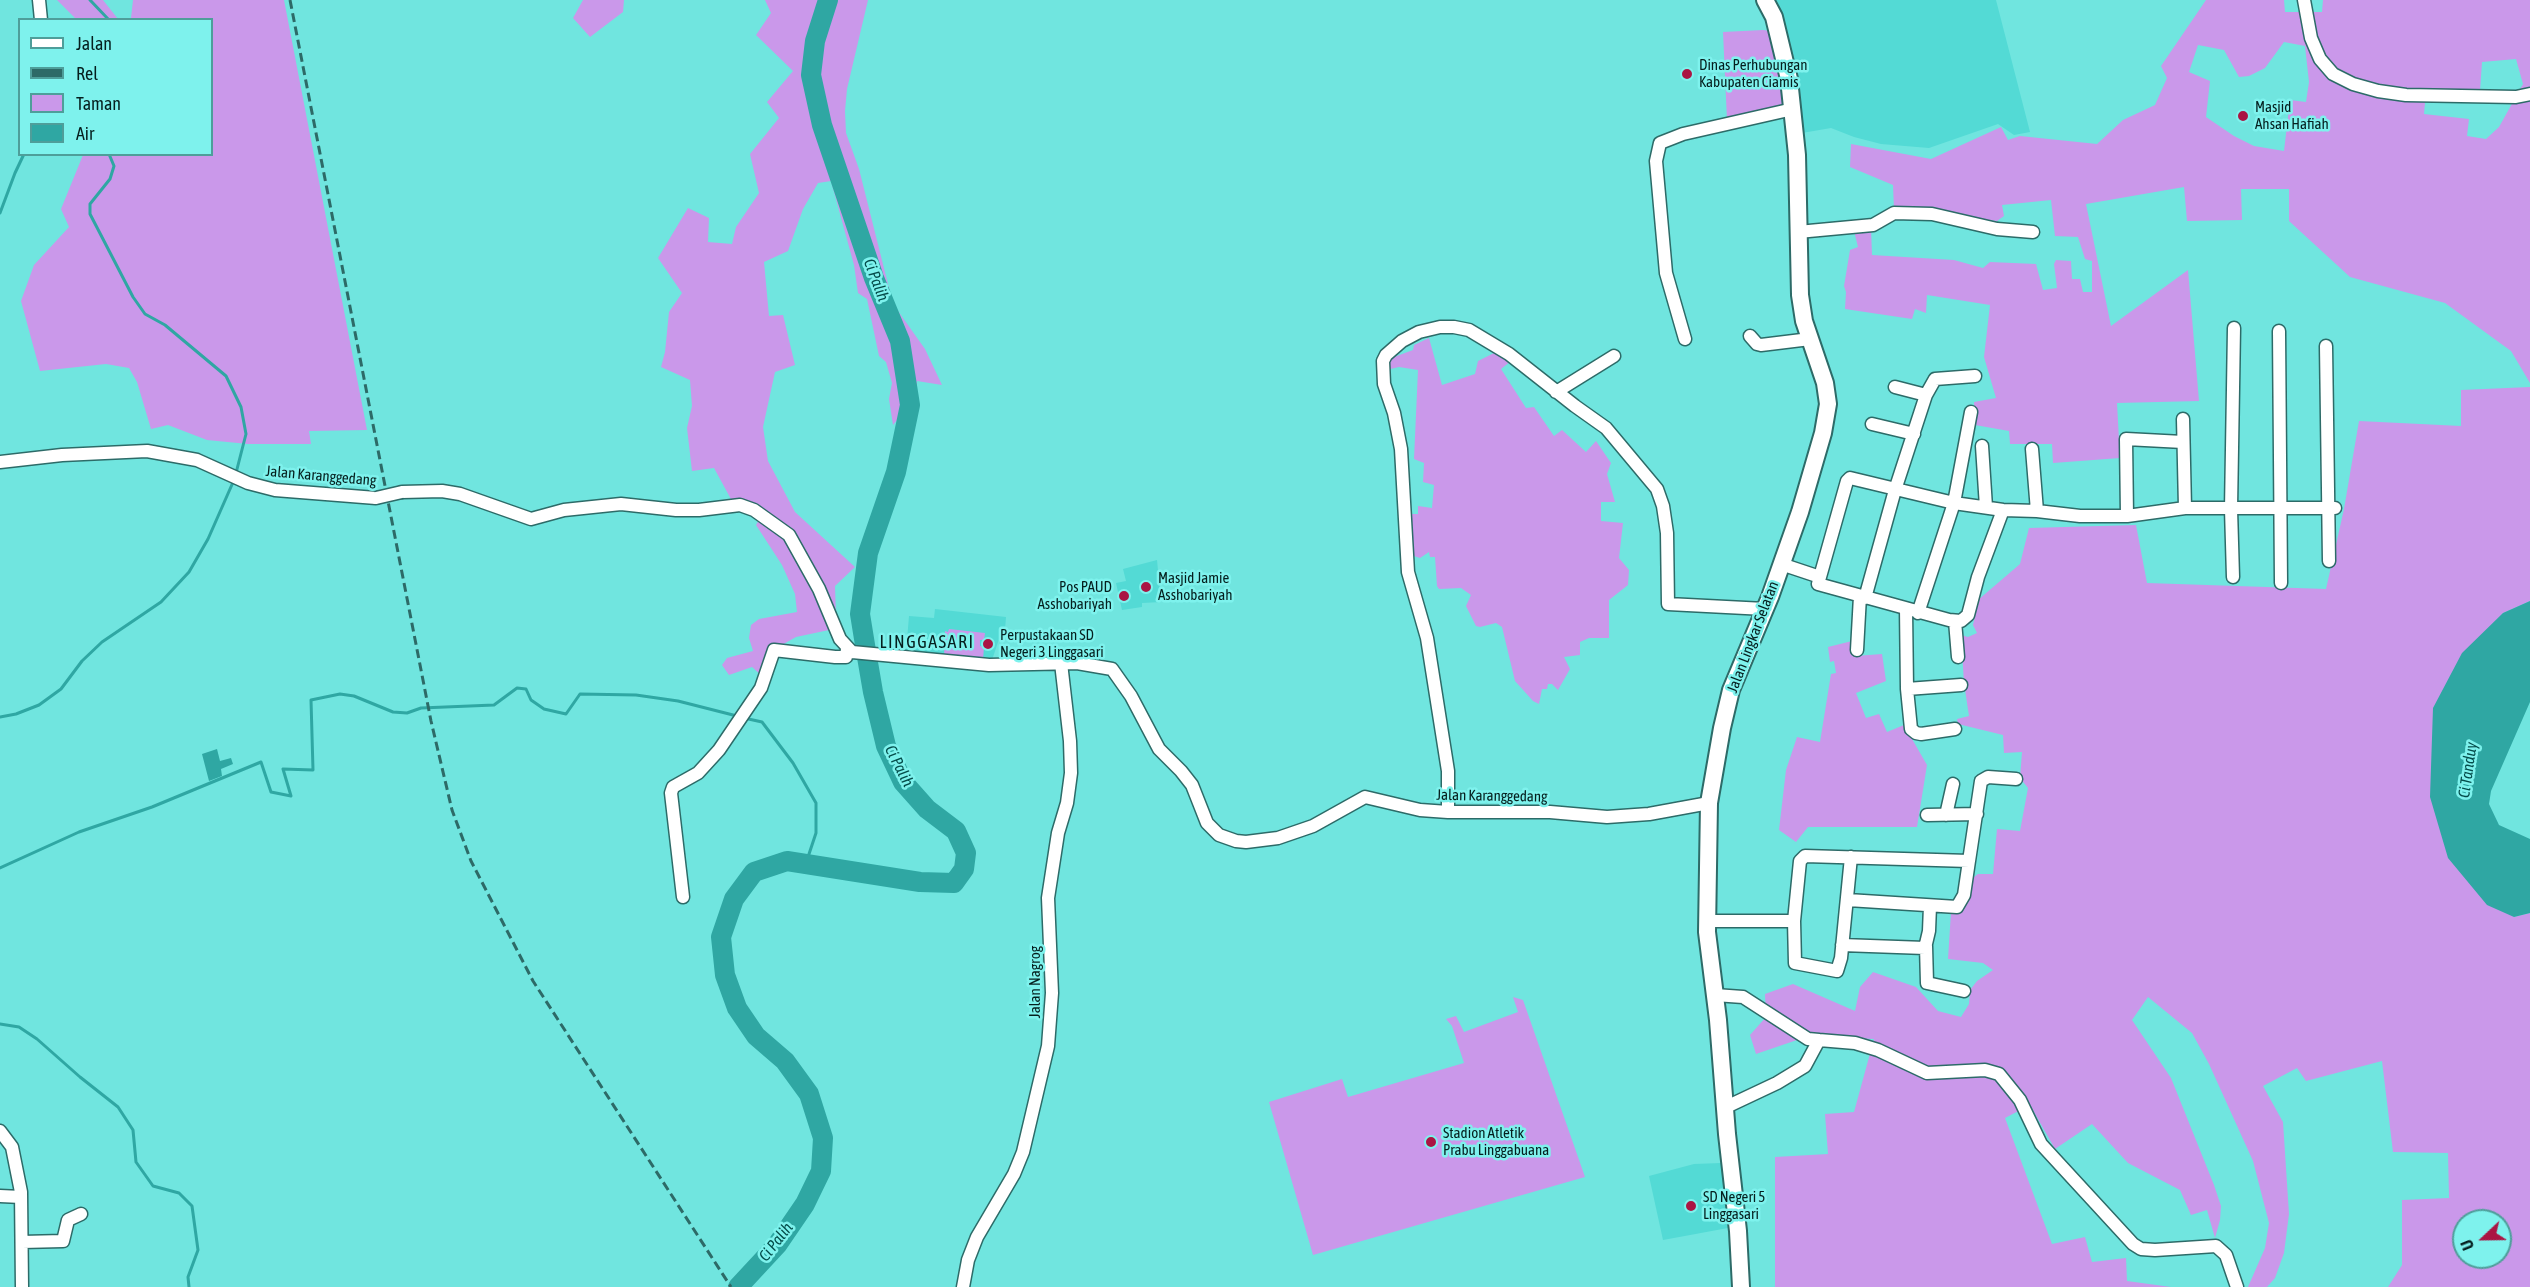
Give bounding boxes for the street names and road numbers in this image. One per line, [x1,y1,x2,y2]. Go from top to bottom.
street label: Jalan Karanggedang [265,462,377,490]
street label: Jalan Lingkar Selatan [1724,579,1782,695]
street label: Jalan Karanggedang [1436,786,1548,806]
street label: Jalan Nagrog [1026,946,1044,1018]

